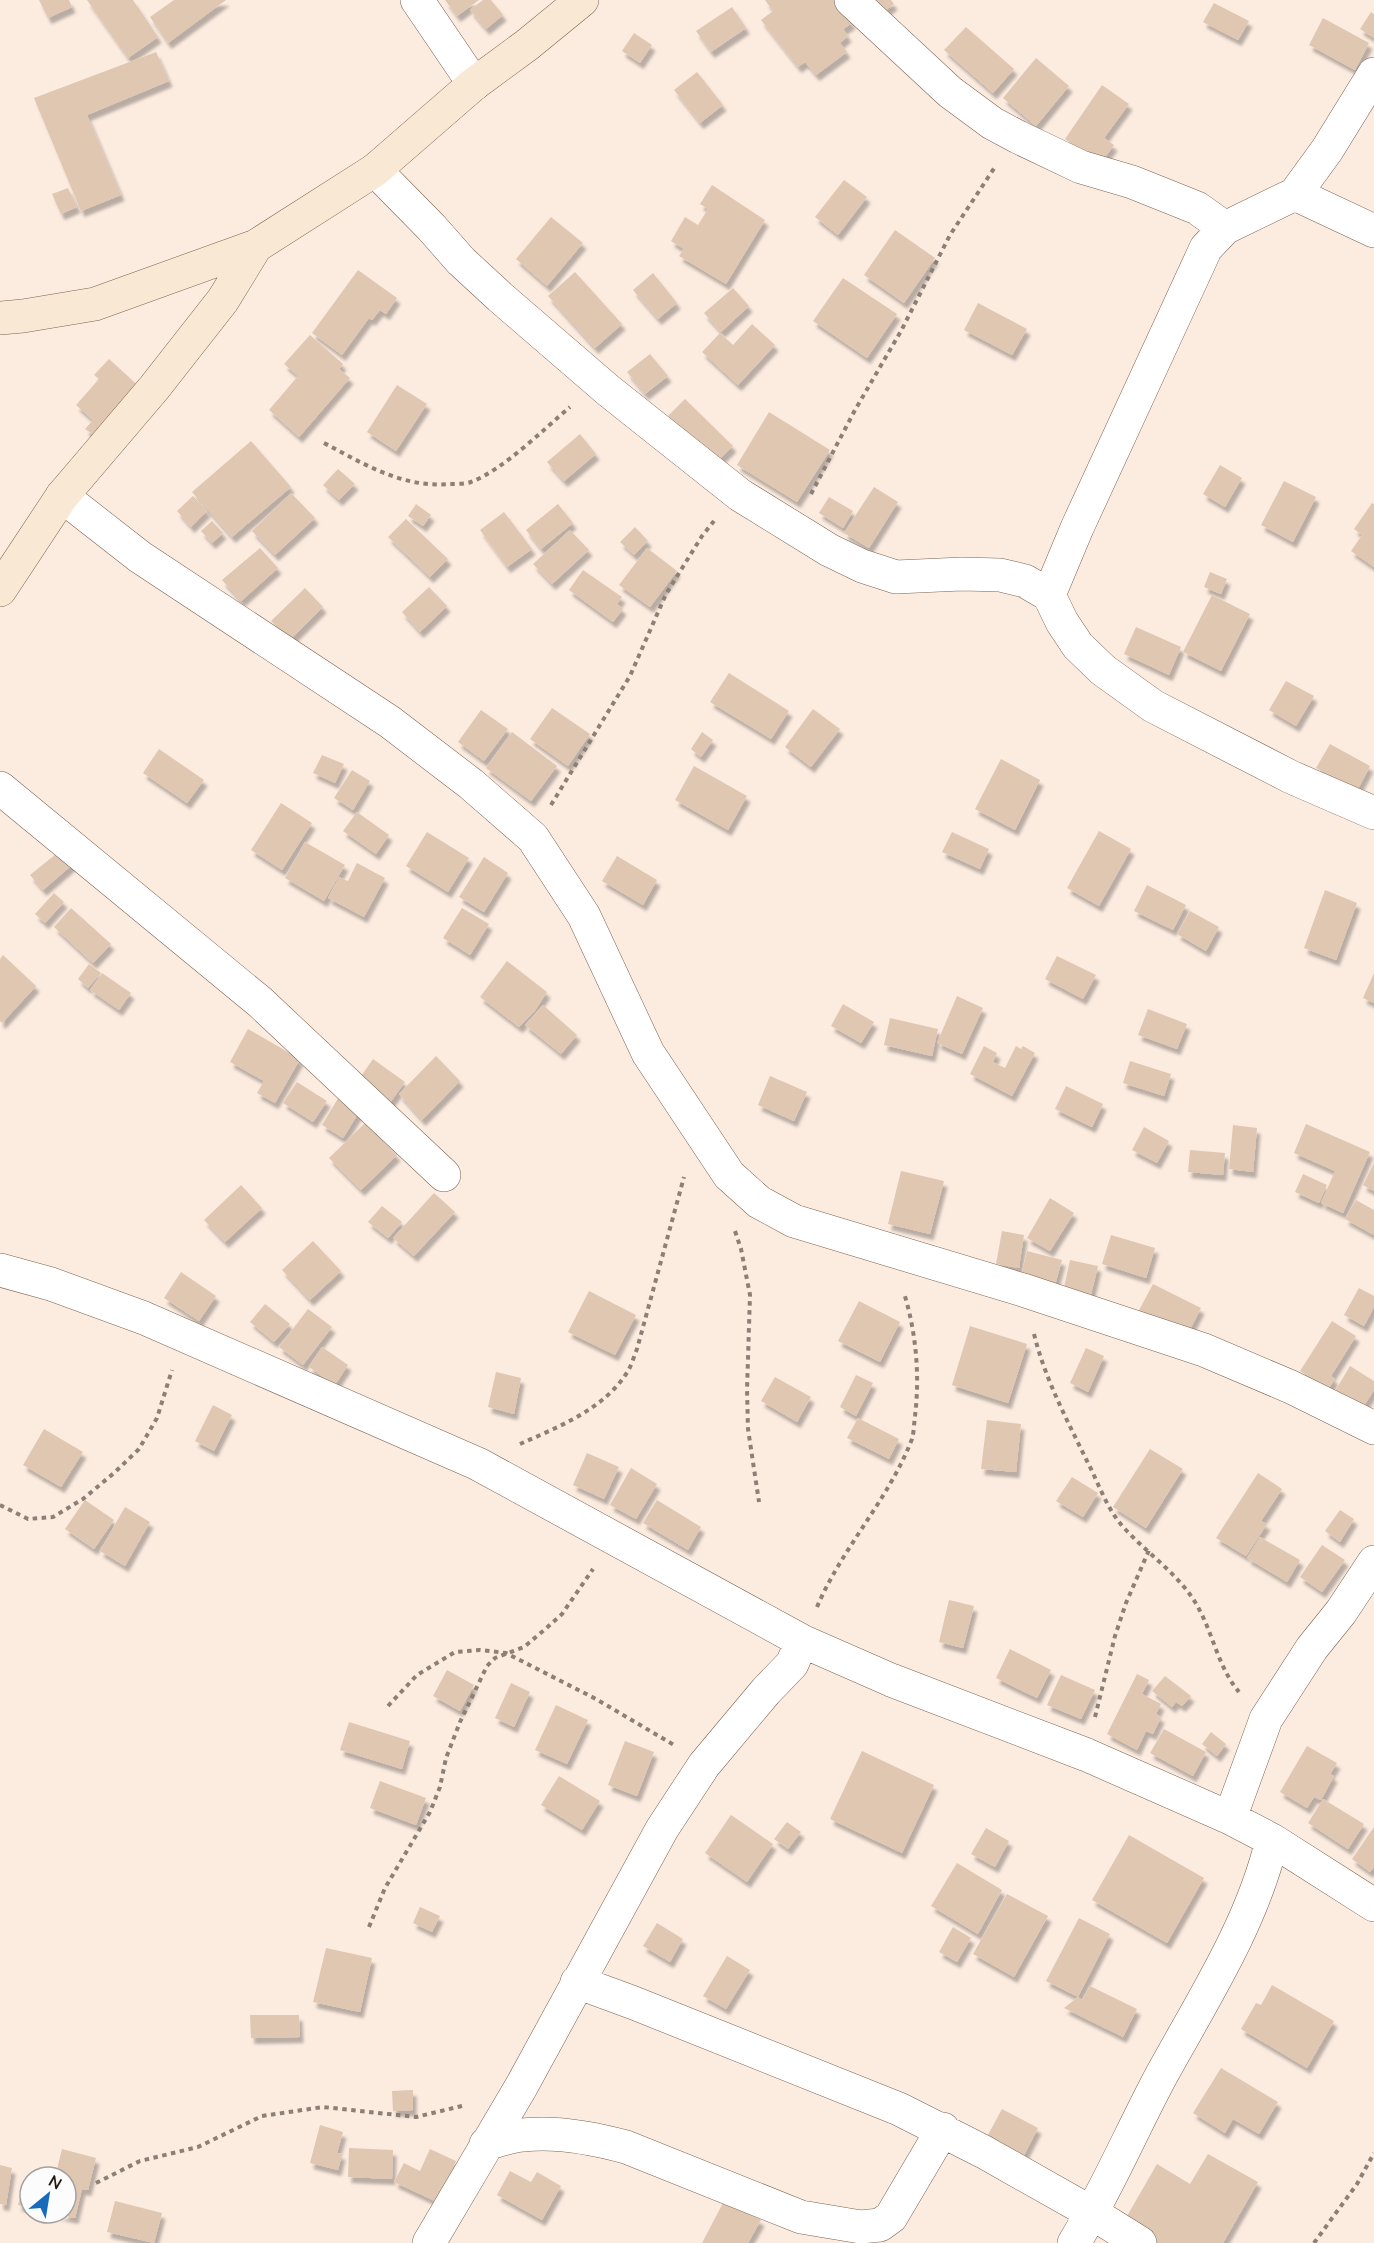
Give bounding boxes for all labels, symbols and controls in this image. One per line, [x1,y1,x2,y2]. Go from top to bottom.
north arrow [18,2165,78,2225]
text: N [44,2170,66,2195]

